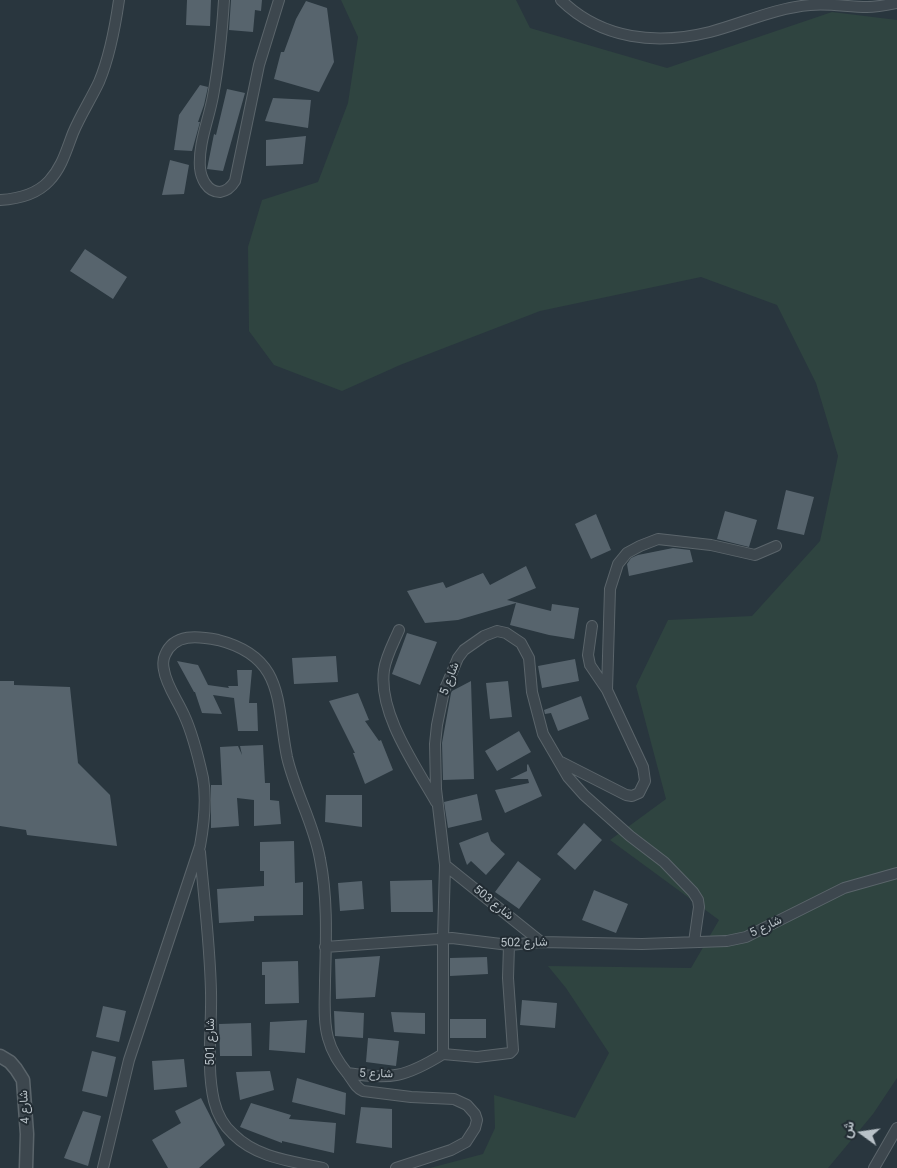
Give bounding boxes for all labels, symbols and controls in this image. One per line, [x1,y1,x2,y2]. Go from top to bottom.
street label: شارع 5 [437,661,463,697]
street label: شارع 503 [470,883,516,923]
street label: شارع 5 [748,913,784,941]
street label: شارع 502 [500,935,548,951]
street label: شارع 501 [204,1018,218,1066]
street label: شارع 5 [359,1067,393,1081]
street label: شارع 4 [17,1090,33,1124]
north arrow [837,1108,887,1158]
text: ش [838,1119,857,1139]

